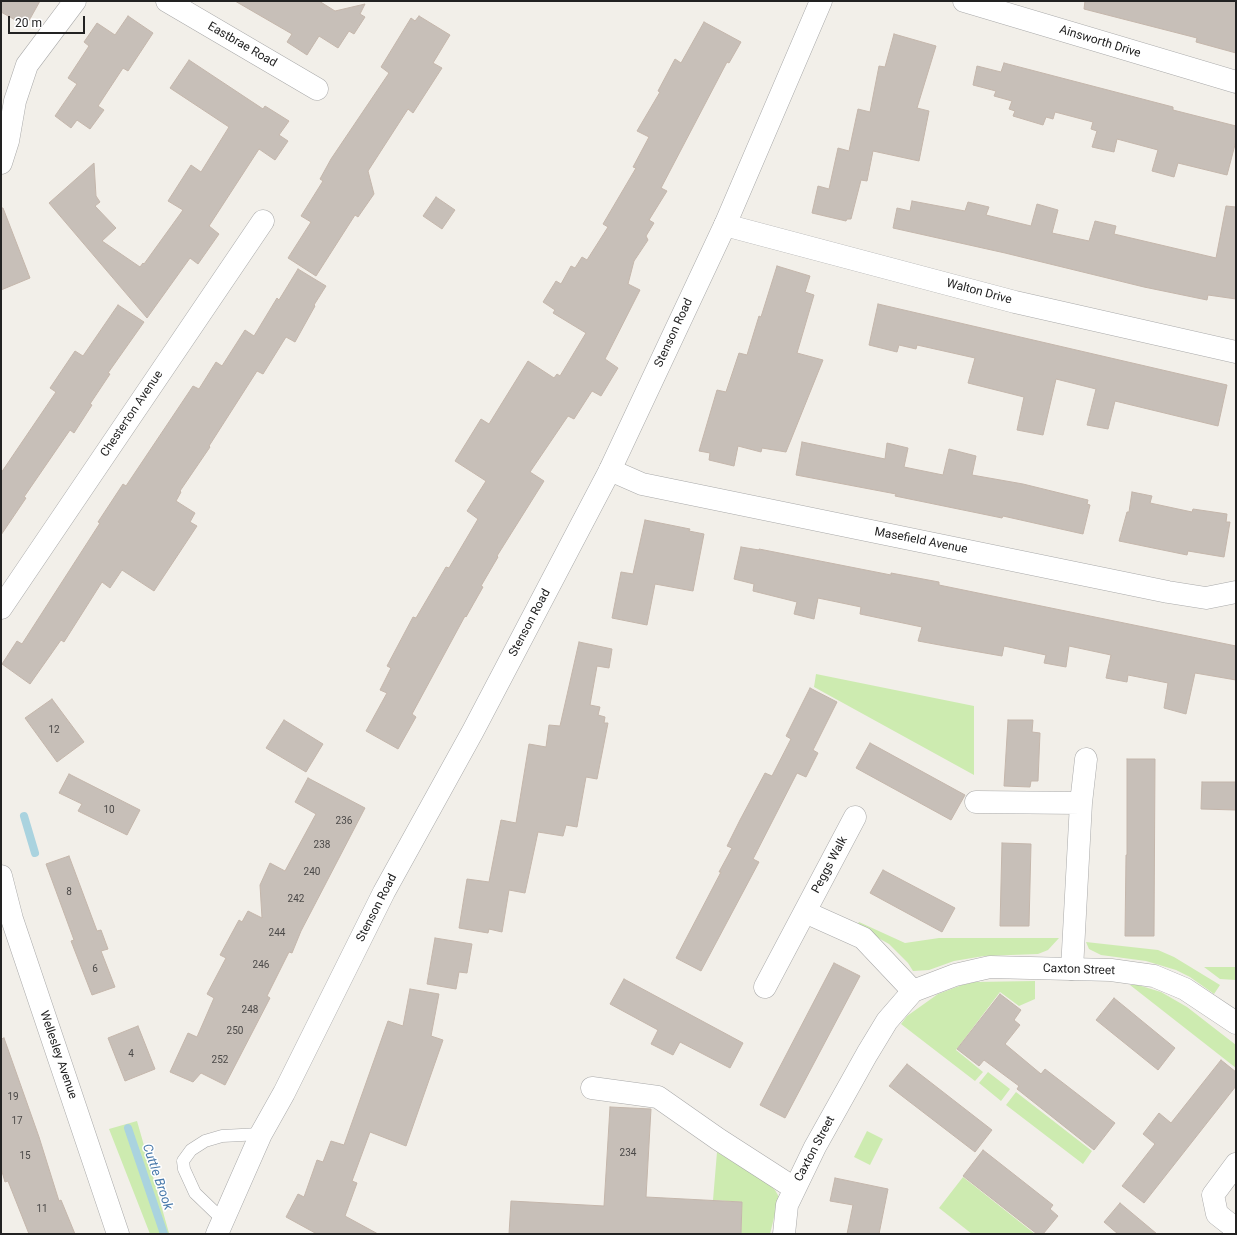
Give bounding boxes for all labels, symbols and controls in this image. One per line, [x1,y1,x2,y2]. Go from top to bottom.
scale bar [10,8,87,34]
text: 20 m [15,16,42,30]
street label: Eastbrae Road [205,19,279,71]
street label: Ainsworth Drive [1058,23,1142,61]
street label: Walton Drive [945,276,1013,308]
street label: Stenson Road [652,296,696,370]
street label: Chesterton Avenue [98,368,166,460]
street label: Masefield Avenue [873,525,969,557]
street label: Stenson Road [506,587,554,659]
house number: 12 [48,724,60,736]
house number: 10 [103,804,115,816]
house number: 236 [336,815,352,827]
street label: Peggs Walk [809,834,851,896]
house number: 238 [314,839,330,851]
house number: 240 [304,866,320,878]
street label: Stenson Road [354,872,400,944]
house number: 8 [66,886,72,898]
house number: 242 [288,893,304,905]
house number: 244 [269,927,285,939]
house number: 246 [253,959,269,971]
street label: Caxton Street [1043,962,1115,978]
house number: 6 [92,963,98,975]
house number: 248 [242,1004,258,1016]
street label: Wellesley Avenue [36,1009,80,1101]
house number: 250 [227,1025,243,1037]
house number: 4 [128,1048,134,1060]
house number: 252 [212,1054,228,1066]
house number: 19 [7,1091,19,1103]
street label: Caxton Street [792,1114,838,1184]
house number: 17 [11,1115,23,1127]
water label: Cuttle Brook [138,1142,176,1212]
house number: 234 [620,1147,636,1159]
house number: 15 [19,1150,31,1162]
house number: 11 [36,1203,48,1215]

